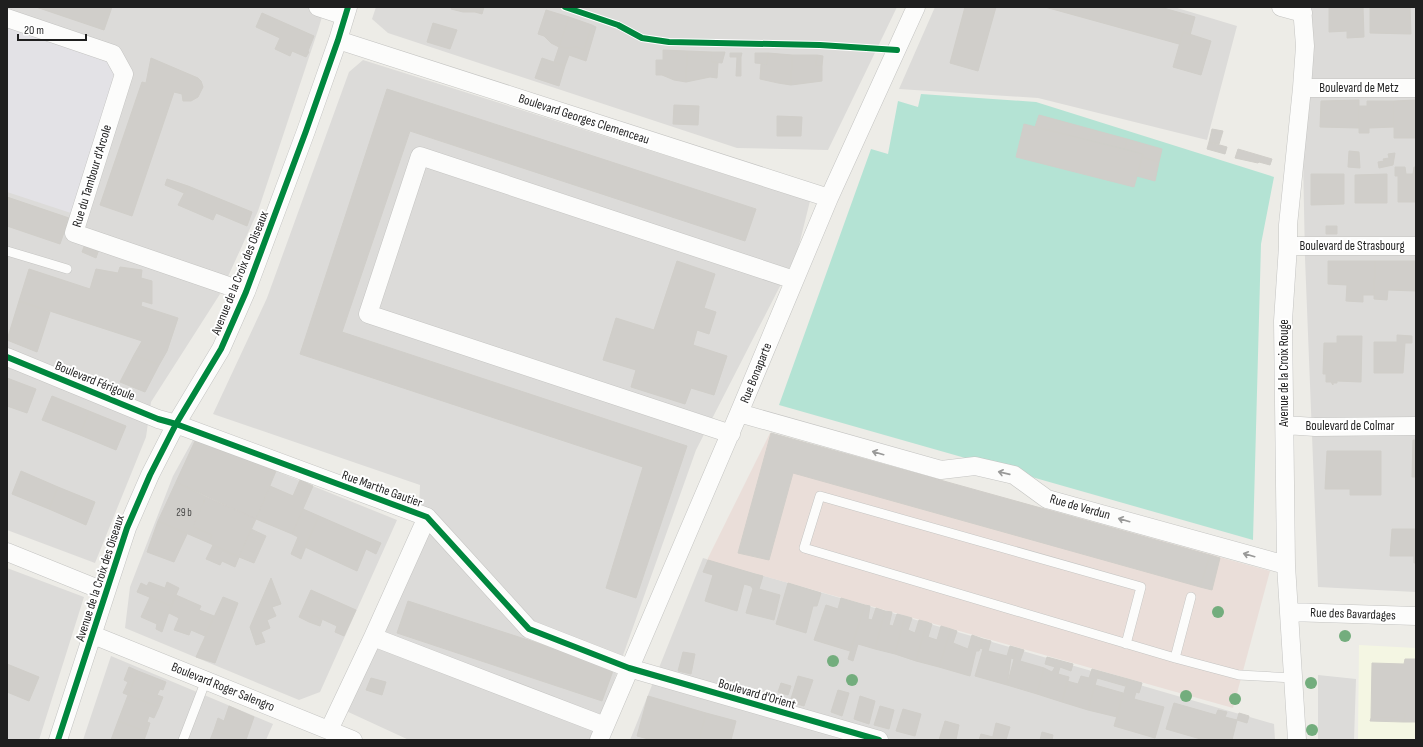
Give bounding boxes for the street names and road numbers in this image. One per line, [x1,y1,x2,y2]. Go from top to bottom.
street label: Boulevard de Metz [1319,80,1399,96]
street label: Boulevard Georges Clemenceau [517,90,651,148]
street label: Rue du Tambour d'Arcole [69,123,115,229]
street label: Avenue de la Croix des Oiseaux [207,209,272,338]
street label: Boulevard de Strasbourg [1299,238,1405,254]
street label: Avenue de la Croix Rouge [1276,319,1292,428]
street label: Rue Bonaparte [737,340,775,406]
street label: Boulevard Férigoule [53,358,137,404]
street label: Boulevard de Colmar [1306,418,1395,434]
street label: Rue Marthe Gautier [340,467,425,511]
street label: Rue de Verdun [1048,491,1112,523]
street label: Avenue de la Croix des Oiseaux [72,513,128,644]
street label: Rue des Bavardages [1310,605,1396,624]
street label: Boulevard Roger Salengro [169,659,277,715]
street label: Boulevard d'Orient [716,675,798,713]

